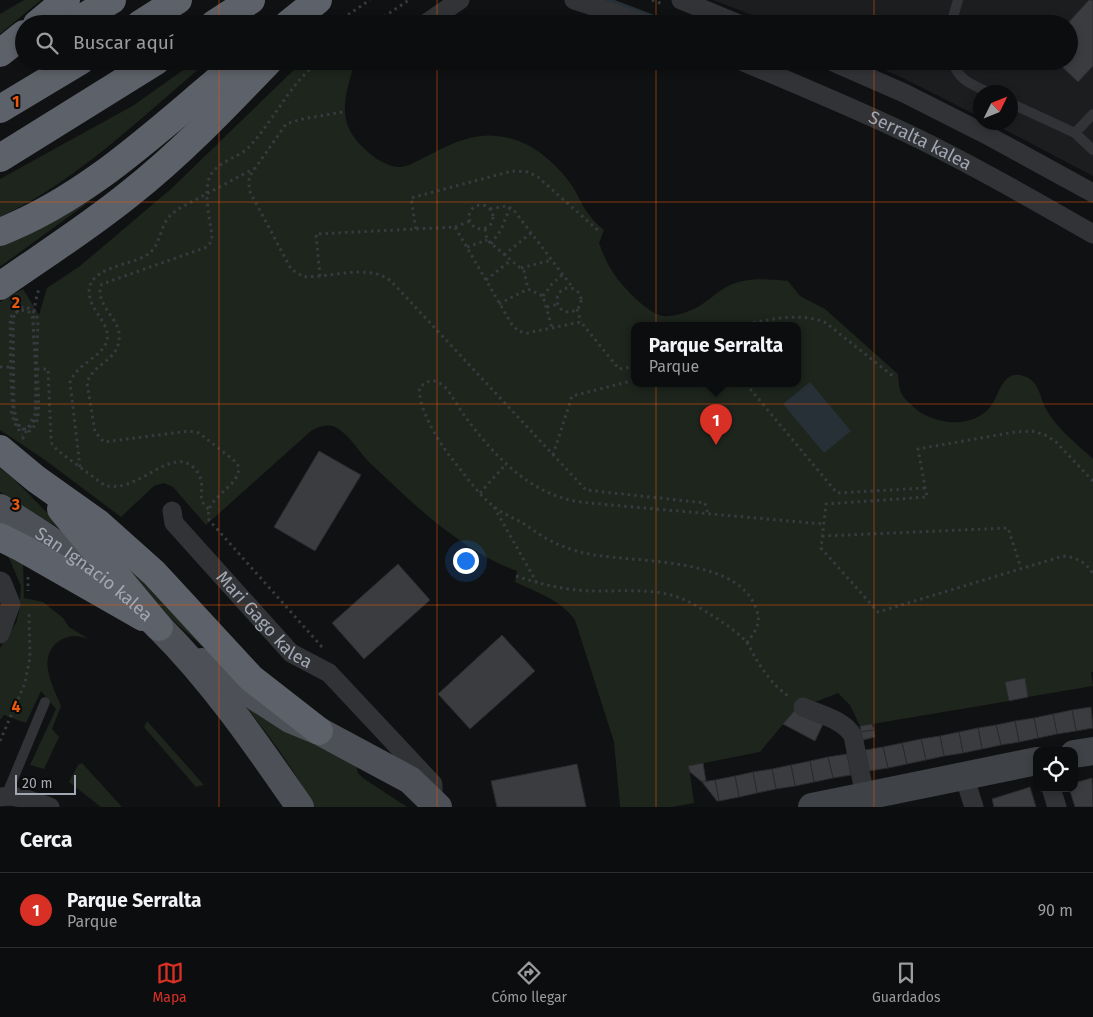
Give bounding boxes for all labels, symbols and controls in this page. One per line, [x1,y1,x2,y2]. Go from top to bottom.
search box [15,15,1078,70]
icon: search [33,29,61,57]
text: Buscar aquí [73,31,174,54]
north arrow [973,85,1018,130]
text: 1 [12,92,20,111]
street label: Serralta kalea [865,106,975,175]
text: 2 [12,293,20,312]
popup [631,322,801,387]
text: Parque Serralta [649,334,783,357]
text: Parque [649,357,699,376]
pin: 1 [700,404,732,445]
text: 3 [11,495,20,514]
street label: San Ignacio kalea [31,522,157,626]
your location [453,548,479,574]
street label: Mari Gago kalea [211,566,316,673]
text: 4 [11,697,21,716]
map controls [1033,747,1078,792]
button: locate [1033,747,1078,792]
scale bar [15,772,76,795]
text: 20 m [22,775,52,792]
text: Cerca [20,827,72,853]
text: Parque Serralta [67,889,201,912]
text: 1 [32,901,40,920]
text: 90 m [1038,901,1073,920]
text: Parque [67,912,117,931]
tab: Mapa [152,959,187,1006]
tab: Cómo llegar [492,959,567,1006]
tab: Guardados [872,959,941,1006]

